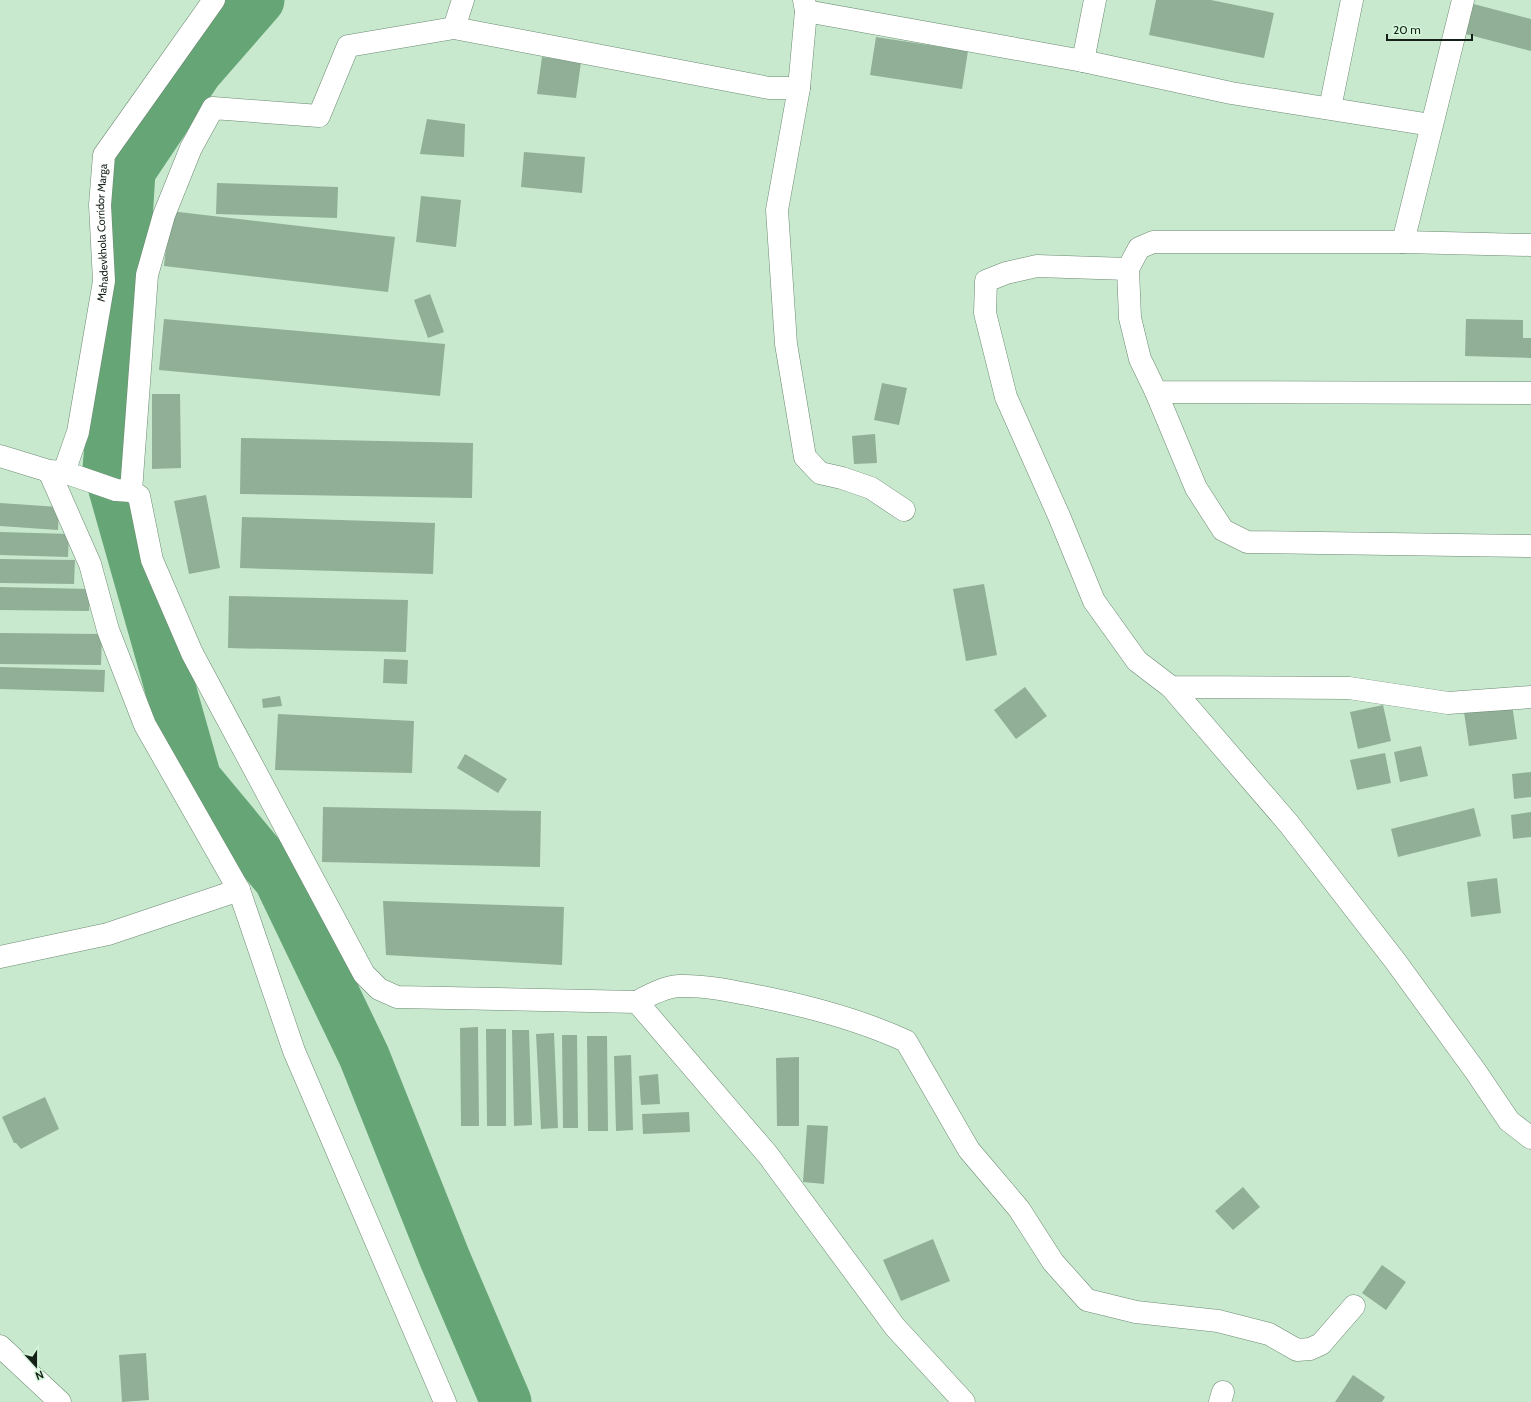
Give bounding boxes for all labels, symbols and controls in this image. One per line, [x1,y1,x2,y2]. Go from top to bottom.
scale bar [1387,16,1472,42]
text: 20 m [1393,22,1421,37]
street label: Mahadevkhola Corridor Marga [93,162,111,303]
north arrow [16,1346,56,1386]
text: N [33,1367,46,1383]

